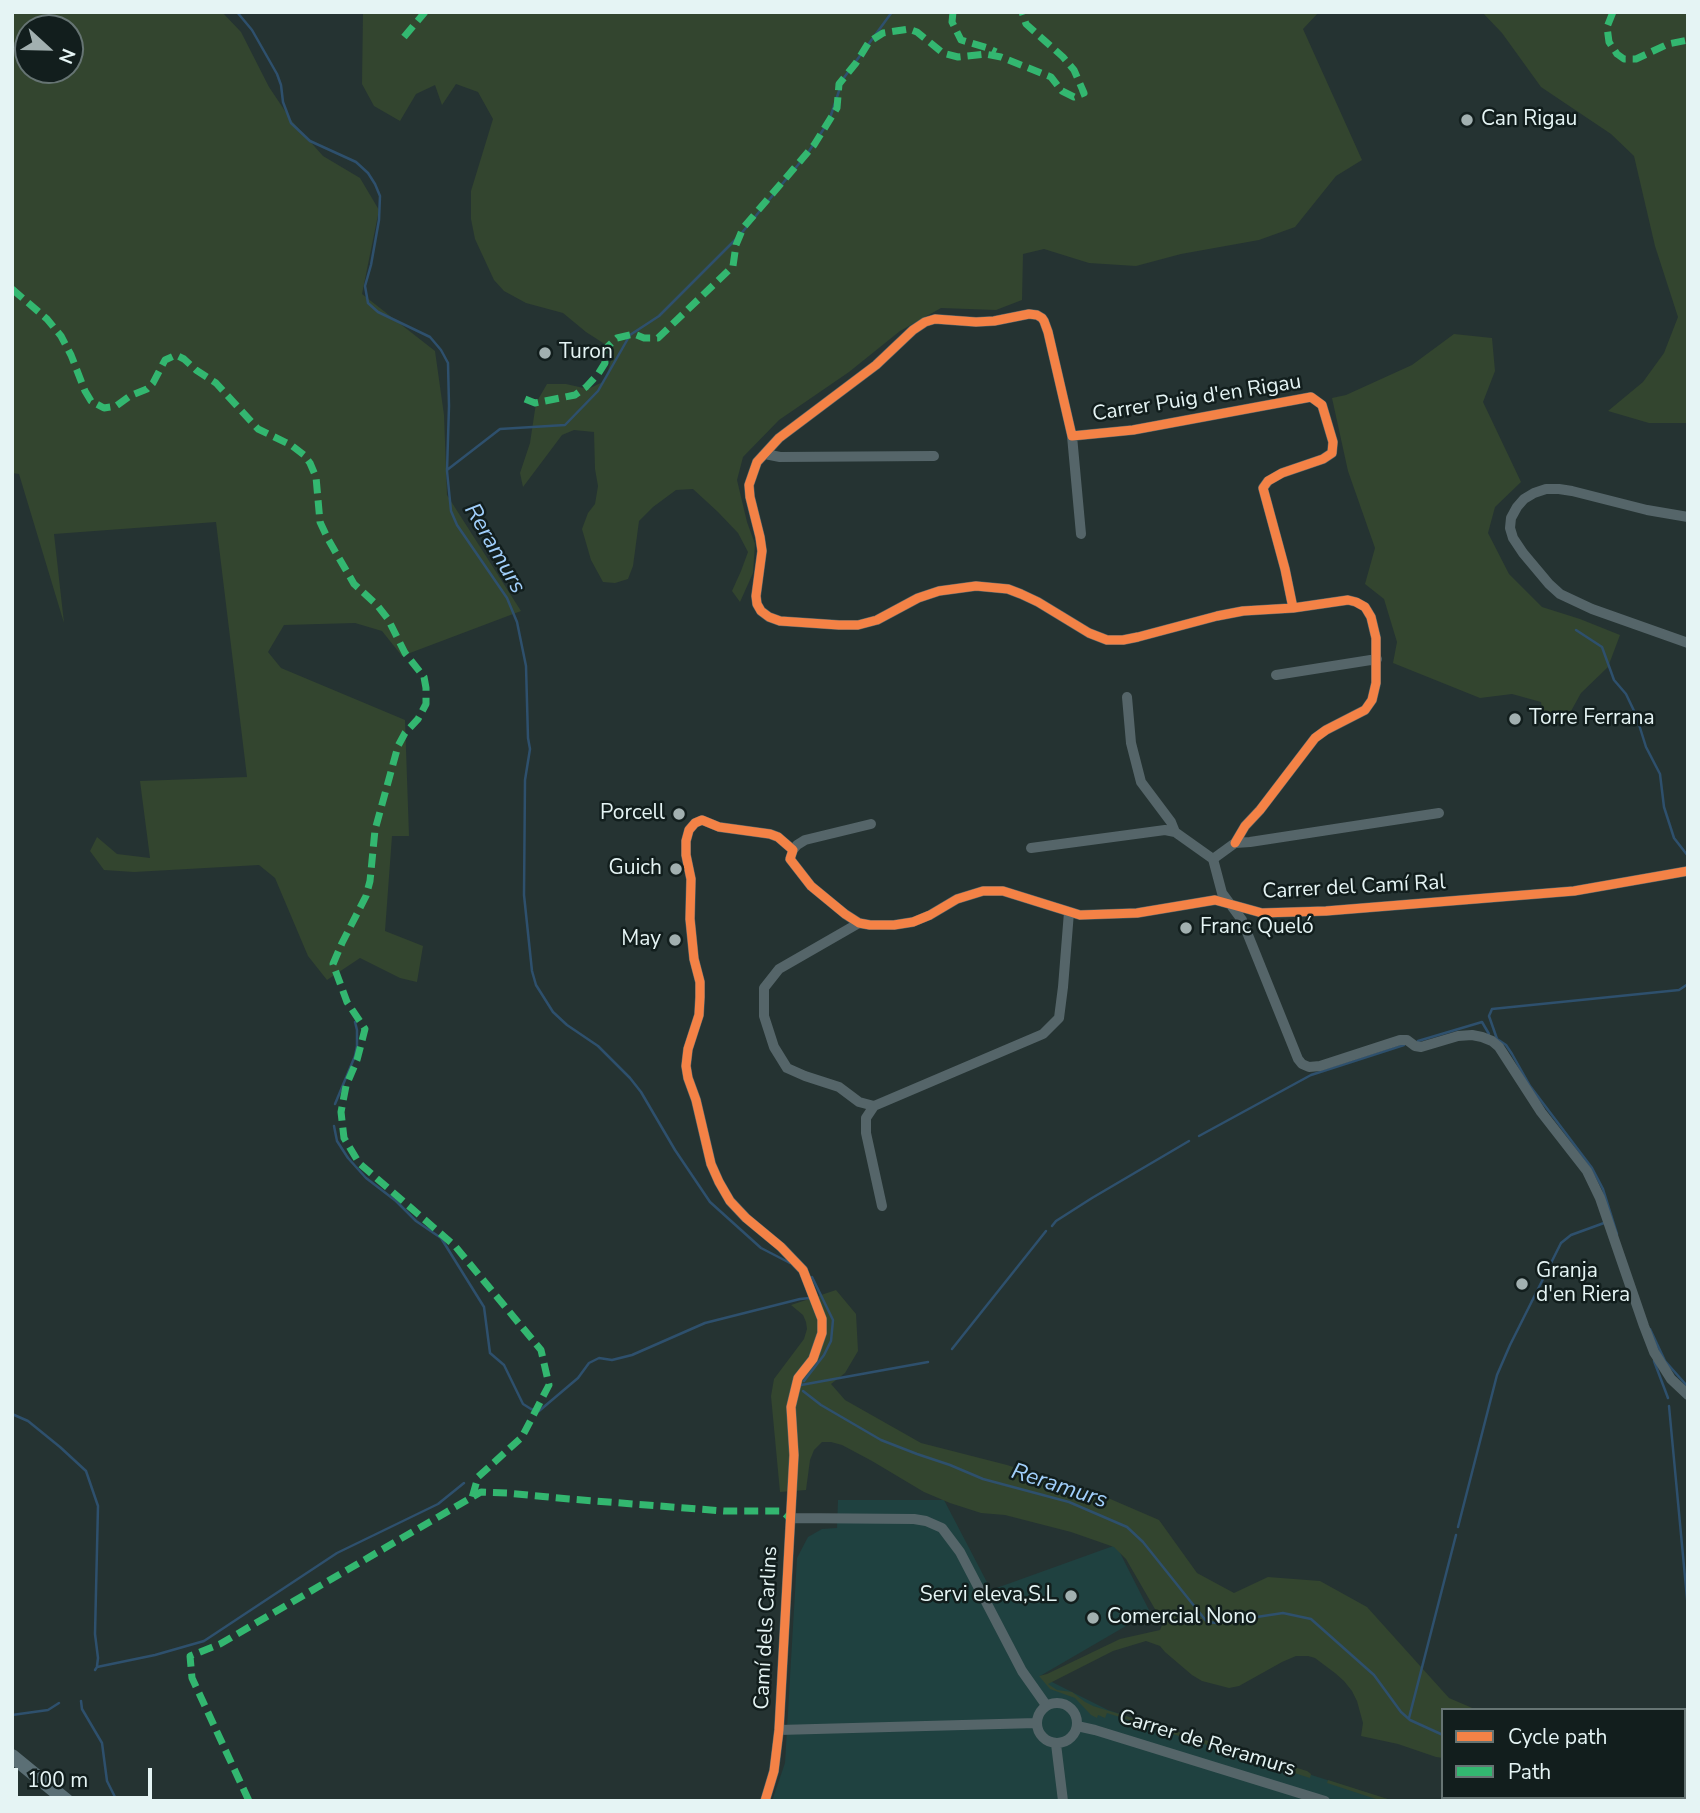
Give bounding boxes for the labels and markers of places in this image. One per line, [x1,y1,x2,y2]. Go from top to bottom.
place label: Can Rigau [1481,107,1577,133]
marker: Can Rigau [1459,112,1475,128]
place label: Turon [559,340,613,366]
marker: Turon [537,345,553,361]
place label: Torre Ferrana [1529,706,1655,732]
marker: Torre Ferrana [1507,711,1523,727]
place label: Porcell [600,801,665,827]
marker: Porcell [671,806,687,822]
place label: Guich [608,856,662,882]
marker: Guich [668,861,684,877]
place label: Franc Queló [1200,915,1314,941]
marker: Franc Queló [1178,920,1194,936]
place label: May [621,927,661,953]
marker: May [667,932,683,948]
place label: Granja d'en Riera [1536,1259,1630,1309]
marker: Granja d'en Riera [1514,1276,1530,1292]
place label: Servi eleva,S.L [920,1583,1057,1609]
marker: Servi eleva,S.L [1063,1588,1079,1604]
place label: Comercial Nono [1107,1605,1257,1631]
marker: Comercial Nono [1085,1610,1101,1626]

